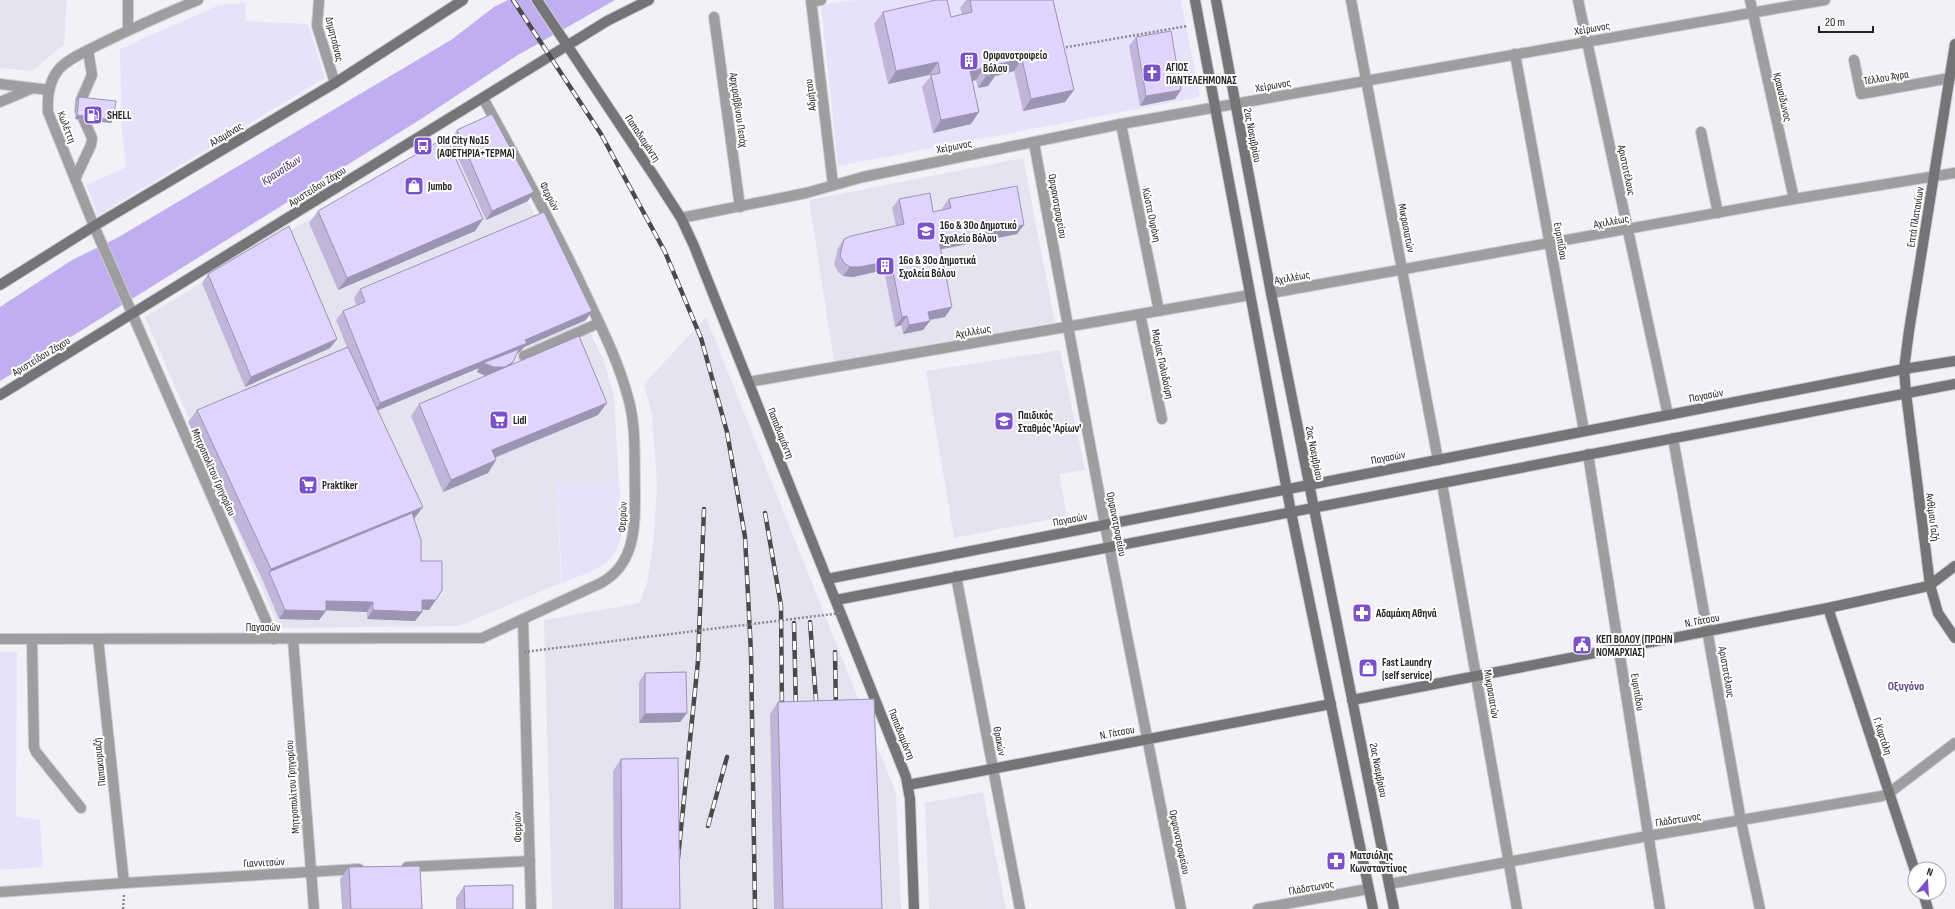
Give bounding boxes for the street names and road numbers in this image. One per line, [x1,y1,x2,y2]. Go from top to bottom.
street label: Δημητσάνας [323,15,346,63]
street label: Χείρωνος [1572,19,1611,38]
street label: Τέλλου Άγρα [1863,67,1910,87]
street label: Αρχιραββίνου Πεσάχ [727,71,750,149]
street label: Κραυσίδωνος [1771,71,1794,123]
street label: Χείρωνος [1253,76,1292,95]
street label: Αδμήτου [802,78,819,113]
street label: 2ας Νοεμβρίου [1241,107,1264,164]
street label: Κωλέττη [55,109,79,145]
street label: Παπαδιαμάντη [622,112,663,165]
street label: Αλαμάνας [207,120,245,150]
street label: Χείρωνος [934,137,973,156]
street label: Αριστοτέλους [1615,143,1638,197]
street label: Αριστείδου Ζάχου [285,163,349,210]
street label: Ορφανοτροφείου [1045,173,1070,240]
street label: Φερρών [537,180,563,214]
street label: Επτά Πλατανίων [1904,185,1927,248]
street label: Κώστα Ουράνη [1139,187,1164,244]
street label: Μικρασιατών [1395,203,1418,254]
street label: Αχιλλέως [1591,212,1630,231]
street label: Ευριπίδου [1551,221,1570,261]
street label: Αχιλλέως [1272,268,1311,287]
street label: Αχιλλέως [953,322,992,341]
street label: Μαρίας Πολυδούρη [1149,328,1176,400]
street label: Αριστείδου Ζάχου [9,334,73,379]
street label: Παγασών [1688,386,1725,405]
street label: Παπαδιαμάντη [764,406,797,461]
street label: 2ας Νοεμβρίου [1303,425,1326,482]
street label: Μητροπολίτου Γρηγορίου [189,427,239,518]
street label: Παγασών [1370,448,1407,467]
street label: Ορφανοτροφείου [1104,491,1129,558]
street label: Ανθίμου Γαζή [1923,491,1942,542]
street label: Φερρών [615,501,630,533]
street label: Παγασών [1052,510,1089,529]
street label: Ν. Γάτσου [1684,611,1721,630]
street label: Παγασών [246,621,281,634]
street label: Αριστοτέλους [1715,645,1737,699]
street label: Μικρασιατών [1481,669,1502,720]
street label: Ευριπίδου [1628,672,1647,712]
street label: Παπαδιαμάντη [885,707,918,762]
street label: Γ. Καρτάλη [1870,716,1895,757]
street label: Ν. Γάτσου [1099,723,1136,742]
street label: Θρακών [990,725,1009,757]
street label: Παπακυριαζή [90,737,109,787]
street label: Μητροπολίτου Γρηγορίου [283,739,302,834]
street label: 2ας Νοεμβρίου [1367,742,1390,799]
street label: Ορφανοτροφείου [1166,809,1193,876]
street label: Γλάδστωνος [1654,809,1702,829]
street label: Φερρών [510,811,525,843]
street label: Γιαννιτσών [243,855,286,870]
street label: Γλάδστωνος [1287,877,1335,898]

